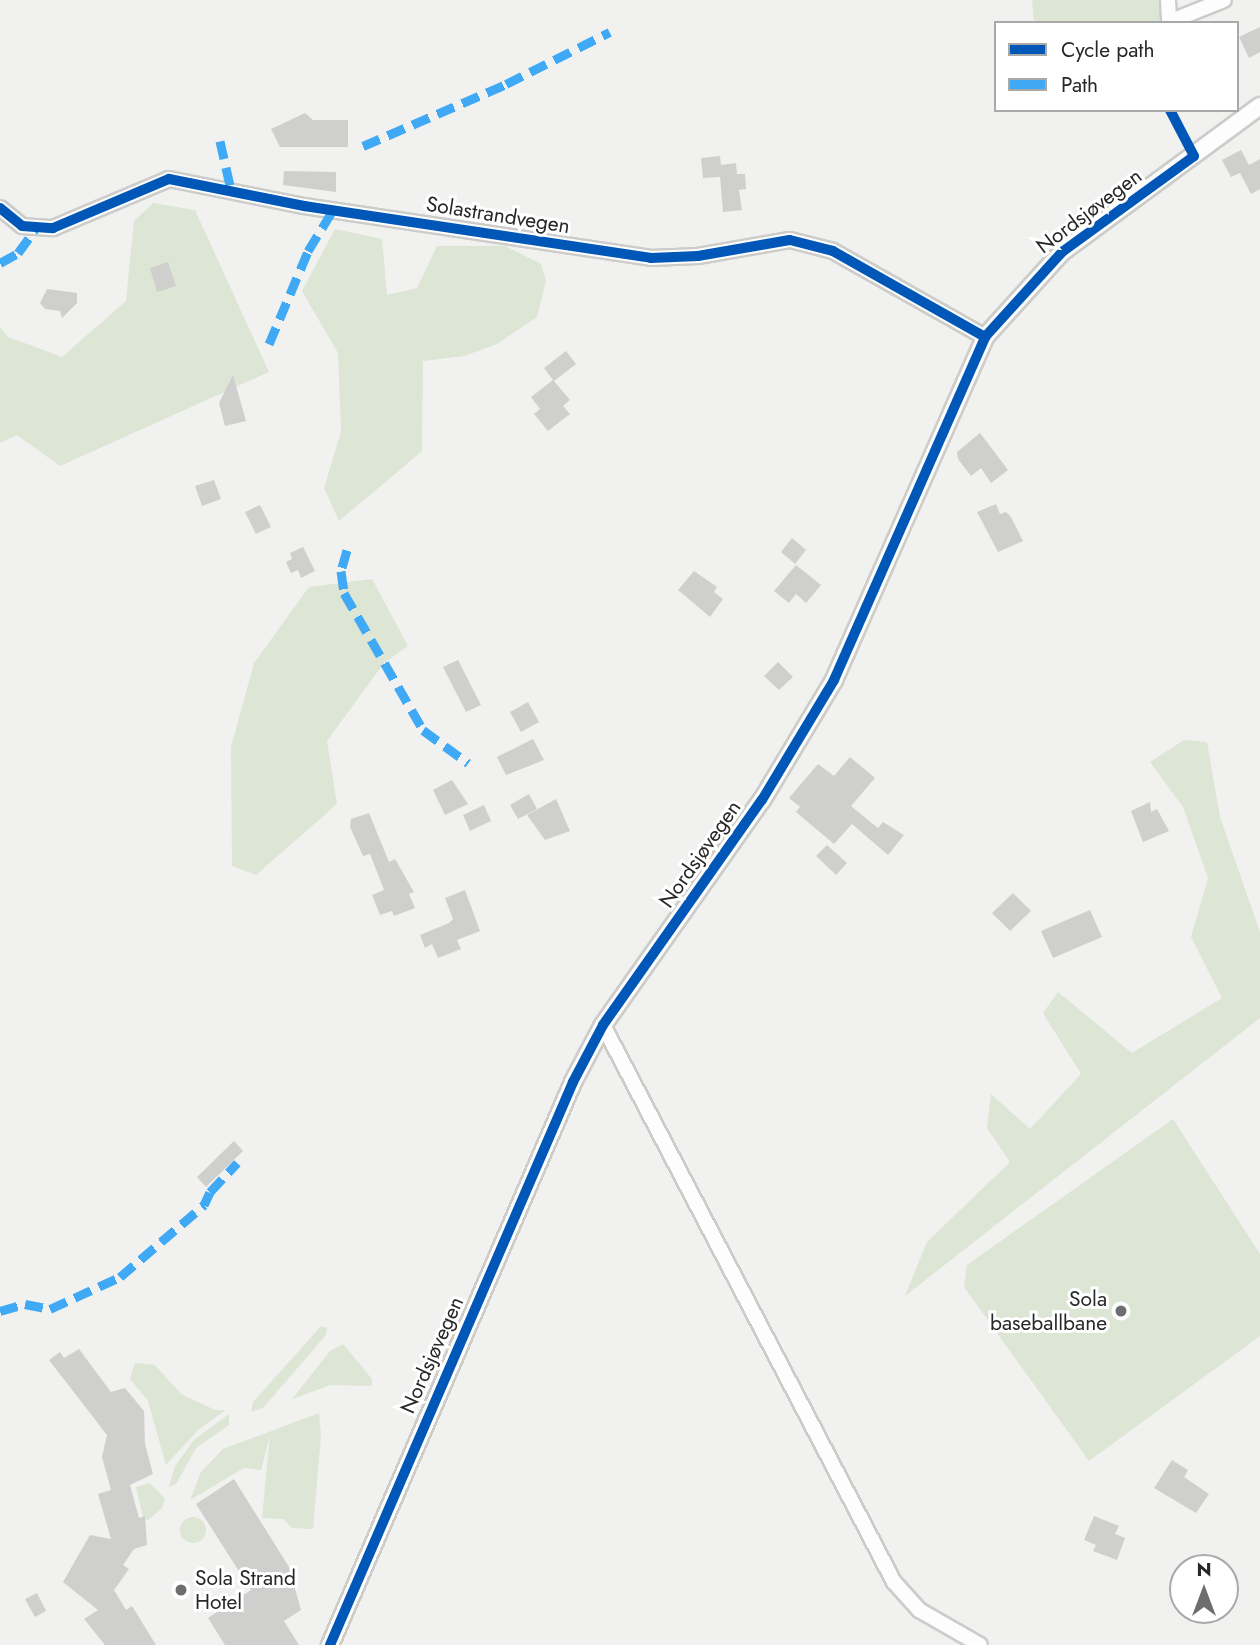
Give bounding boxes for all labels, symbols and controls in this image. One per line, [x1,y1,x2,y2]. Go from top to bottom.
legend [994,21,1239,112]
text: Cycle path [1061,35,1154,65]
text: Path [1061,70,1098,100]
street label: Nordsjøvegen [1031,163,1147,259]
street label: Solastrandvegen [424,191,572,239]
street label: Nordsjøvegen [654,795,746,913]
place label: Sola baseballbane [990,1286,1107,1336]
street label: Nordsjøvegen [395,1293,469,1417]
marker: Sola baseballbane [1113,1303,1129,1319]
north arrow [1169,1554,1239,1624]
text: N [1196,1556,1212,1583]
place label: Sola Strand Hotel [195,1565,296,1615]
marker: Sola Strand Hotel [173,1582,189,1598]

